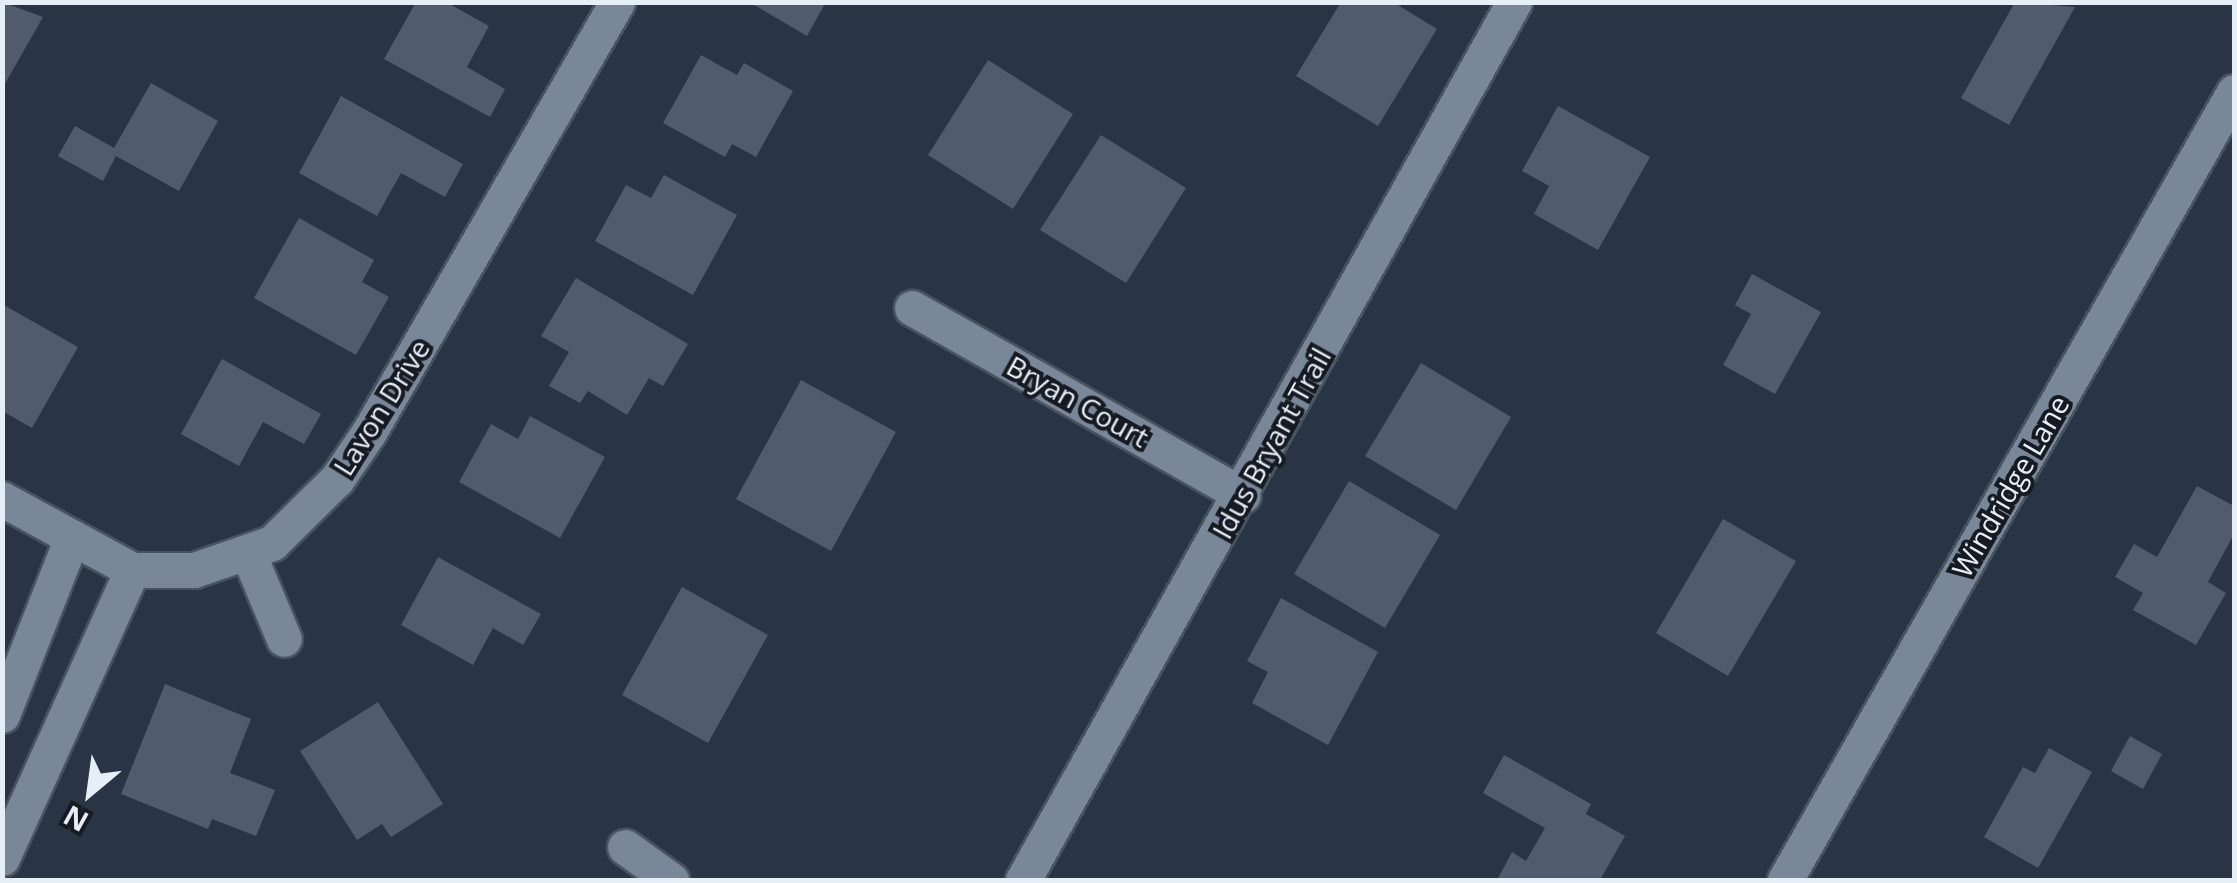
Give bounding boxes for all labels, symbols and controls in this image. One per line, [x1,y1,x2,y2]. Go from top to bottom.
street label: Lavon Drive [326,333,436,481]
street label: Idus Bryant Trail [1205,342,1337,544]
street label: Bryan Court [1001,348,1155,454]
street label: Windridge Lane [1944,389,2076,583]
north arrow [40,743,140,843]
text: N [56,797,95,841]

